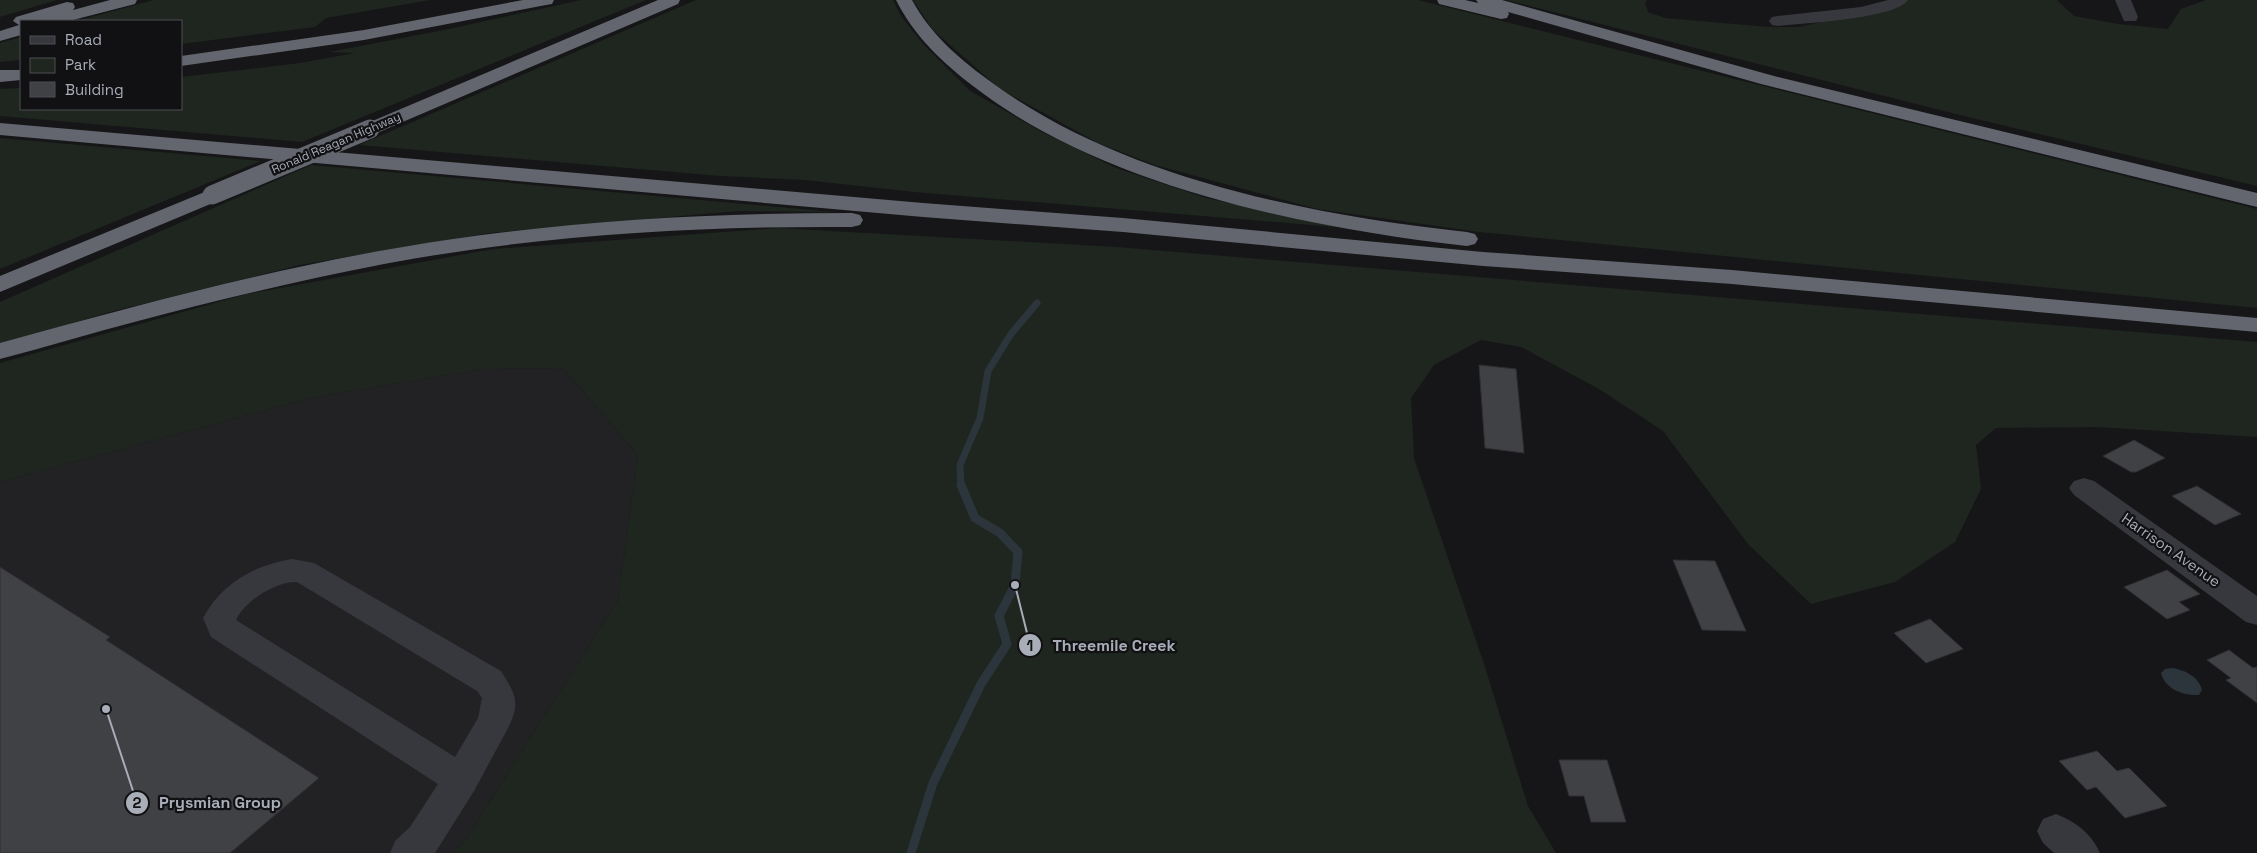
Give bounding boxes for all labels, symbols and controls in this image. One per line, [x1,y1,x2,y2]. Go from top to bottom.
legend [20,20,182,110]
text: Road [65,30,102,49]
text: Park [65,55,96,74]
text: Building [65,80,124,99]
street label: Ronald Reagan Highway [269,109,403,177]
street label: Harrison Avenue [2118,508,2225,591]
callout: Threemile Creek [1017,630,1185,661]
text: Threemile Creek [1052,635,1176,656]
text: 1 [1027,636,1033,655]
callout: Prysmian Group [124,787,291,818]
text: Prysmian Group [159,792,281,813]
text: 2 [133,793,142,812]

